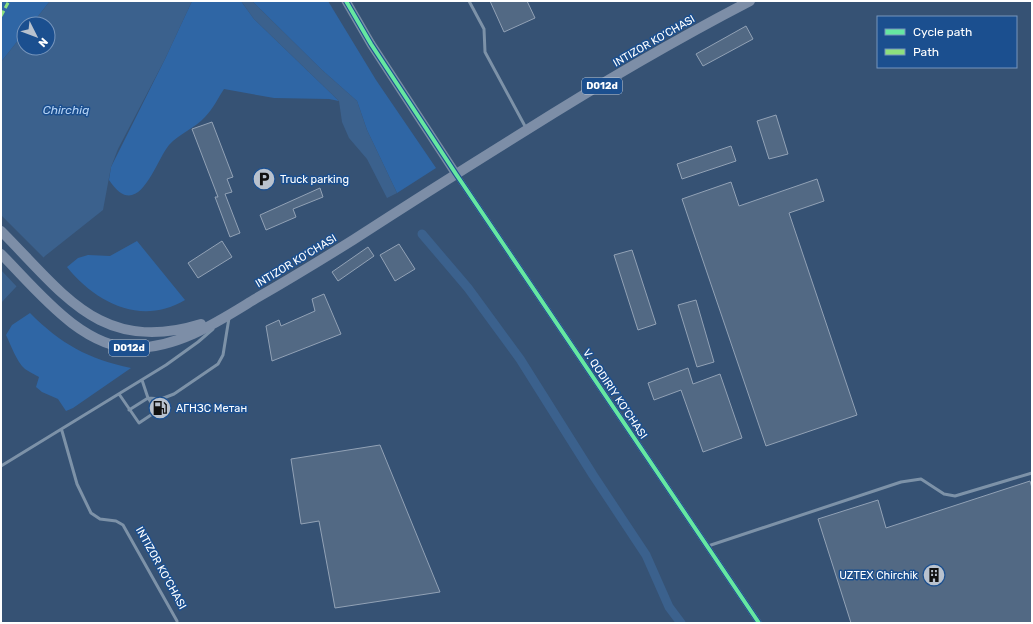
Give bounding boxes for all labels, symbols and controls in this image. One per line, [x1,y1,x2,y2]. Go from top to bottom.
street label: INTIZOR KO‘CHASI [611,12,697,70]
north arrow [16,16,56,56]
legend [877,16,1017,68]
text: Cycle path [913,25,972,39]
text: N [36,35,51,50]
text: Path [913,45,939,59]
road number: D012d [582,78,622,94]
water label: Chirchiq [43,103,89,117]
parking icon: Truck parking [251,166,277,192]
place label: Truck parking [280,173,349,186]
street label: INTIZOR KO‘CHASI [253,232,339,290]
road number: D012d [109,340,149,356]
street label: V. QODIRIY KO‘CHASI [580,347,650,441]
fuel station icon: АГНЗС Метан [147,395,173,421]
place label: АГНЗС Метан [176,402,247,415]
street label: INTIZOR KO‘CHASI [133,524,189,612]
building icon: UZTEX Chirchik [921,562,947,588]
place label: UZTEX Chirchik [839,569,918,582]

